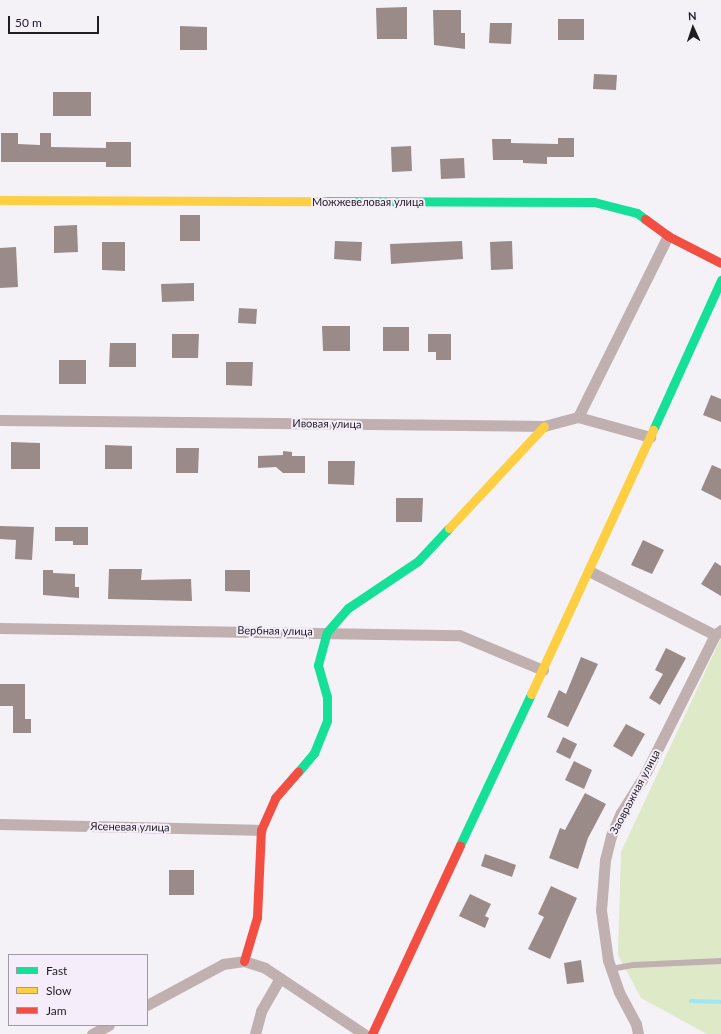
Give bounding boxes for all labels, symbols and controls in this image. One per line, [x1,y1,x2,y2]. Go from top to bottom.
scale bar [10,8,101,34]
north arrow [673,8,713,48]
text: N [688,9,697,22]
text: 50 m [15,15,42,30]
street label: Можжевеловая улица [312,195,424,209]
street label: Ивовая улица [292,417,362,431]
street label: Вербная улица [237,624,313,638]
street label: Заовражная улица [607,748,663,836]
street label: Ясеневая улица [90,820,170,834]
legend [8,954,148,1026]
text: Fast [46,963,67,978]
text: Slow [46,983,71,998]
text: Jam [46,1003,67,1018]

